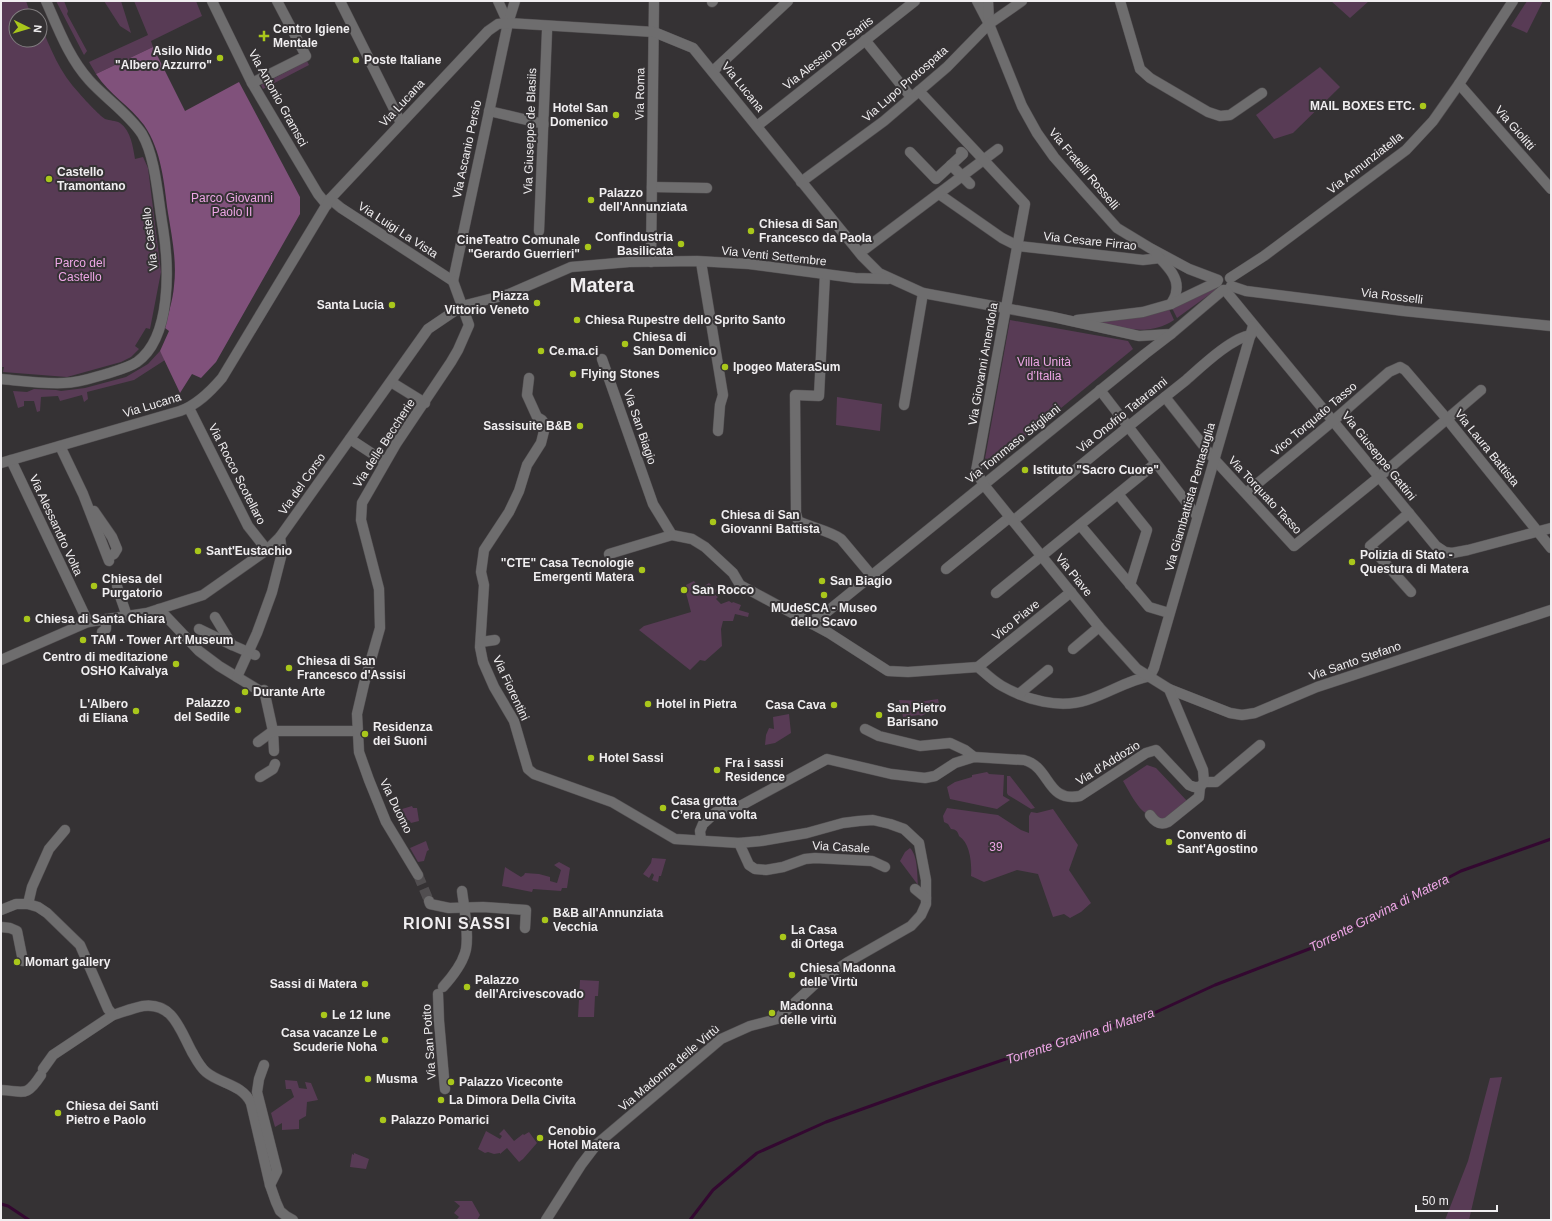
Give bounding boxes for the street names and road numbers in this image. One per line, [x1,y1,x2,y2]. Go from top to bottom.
street label: Via Alessio De Sariis [780,13,876,93]
street label: Via Lupo Protospata [859,43,951,125]
street label: Via Antonio Gramsci [246,47,310,149]
street label: Via Lucana [719,59,767,115]
street label: Via Roma [633,67,647,120]
street label: Via Giuseppe de Blasiis [521,68,539,194]
street label: Via Lucana [376,76,428,130]
street label: Via Ascanio Persio [450,98,484,199]
street label: Via Giolitti [1492,103,1538,153]
street label: Via Fratelli Rosselli [1046,126,1122,212]
street label: Via Annunziatella [1324,129,1406,197]
street label: Via Luigi La Vista [355,199,441,261]
street label: Via Castello [139,206,161,272]
street label: Via Cesare Firrao [1043,229,1138,253]
street label: Via Venti Settembre [721,244,828,269]
street label: Via Rosselli [1360,285,1424,307]
street label: Via Giovanni Amendola [965,301,1001,427]
street label: Via Onofrio Tataranni [1074,374,1170,456]
street label: Vico Torquato Tasso [1268,379,1360,459]
street label: Via San Biagio [621,388,660,467]
street label: Via Lucana [121,389,183,420]
street label: Via delle Beccherie [350,396,418,490]
street label: Via Tommaso Stigliani [963,402,1063,486]
street label: Via Laura Battista [1452,407,1522,489]
street label: Via Giuseppe Gattini [1339,409,1419,503]
street label: Via Rocco Scotellaro [206,421,269,527]
street label: Via Giambattista Pentasuglia [1162,421,1218,573]
street label: Via del Corso [276,450,329,517]
street label: Via Torquato Tasso [1225,453,1305,537]
street label: Via Alessandro Volta [26,472,86,578]
street label: Via Piave [1053,551,1096,599]
street label: Vico Piave [990,597,1043,643]
street label: Via Santo Stefano [1307,639,1403,683]
street label: Via Fiorentini [490,653,532,723]
street label: Via d'Addozio [1073,738,1143,788]
street label: Via Duomo [377,776,415,836]
street label: Via Casale [812,838,871,856]
street label: Via San Potito [419,1003,439,1080]
street label: Via Madonna delle Virtù [616,1022,722,1114]

